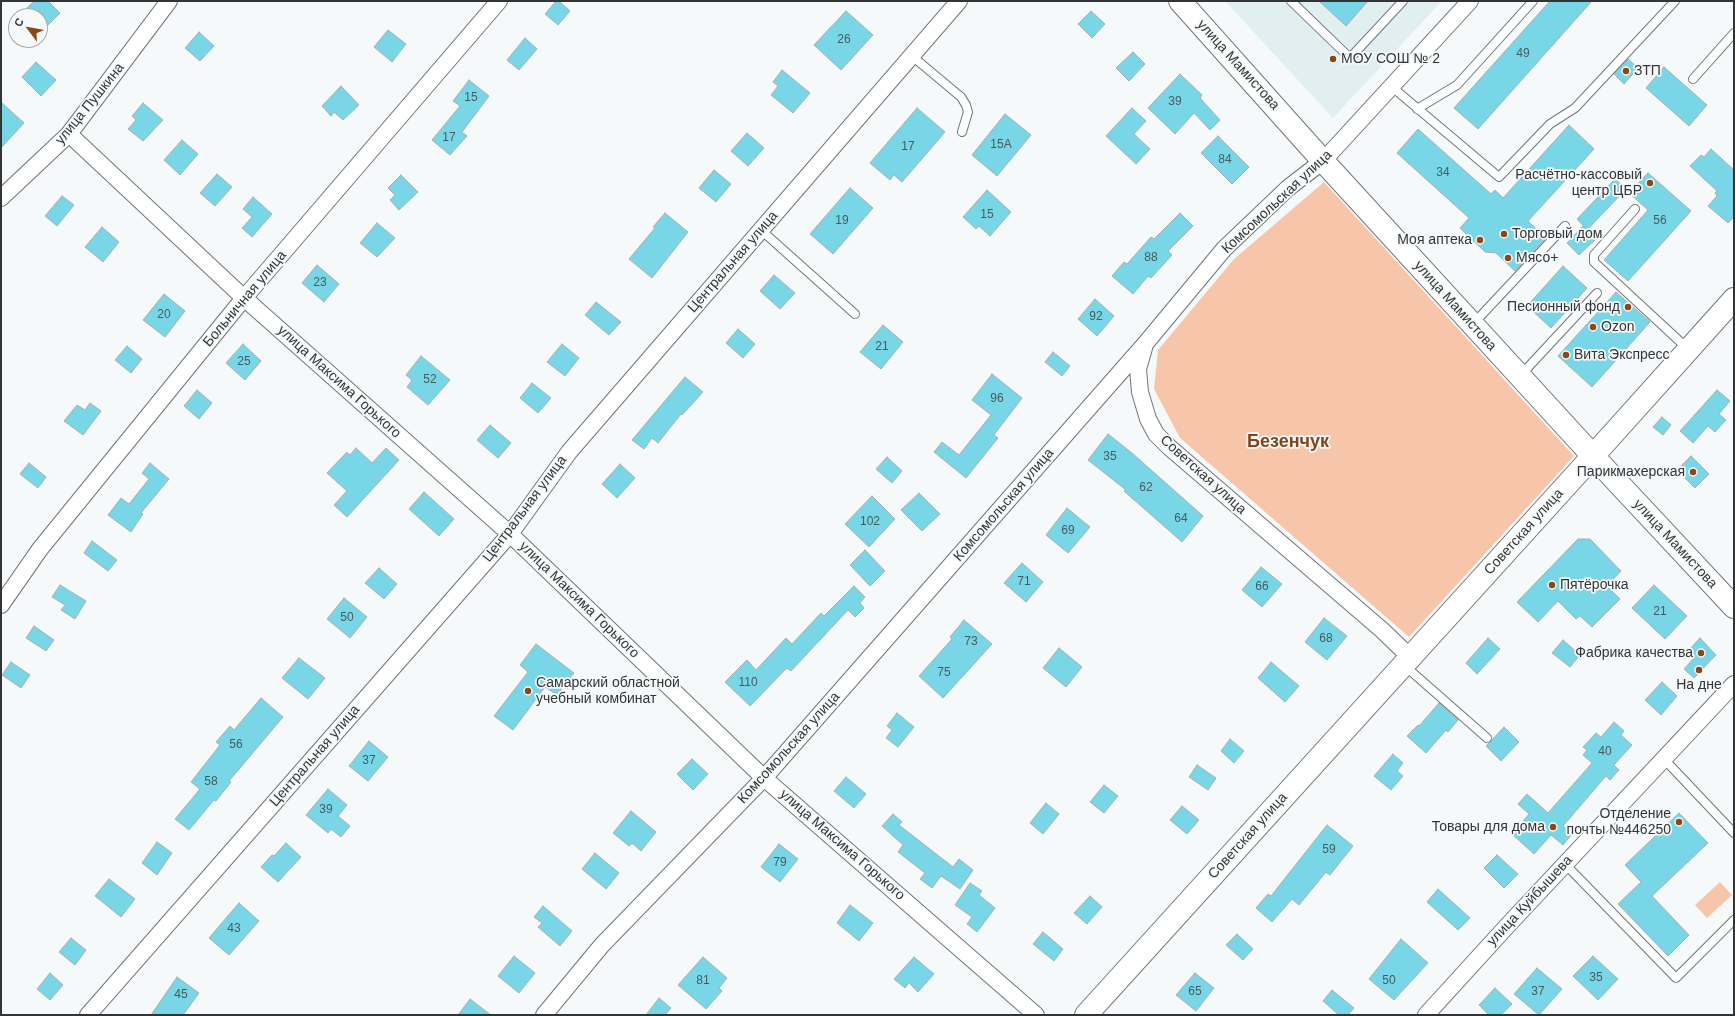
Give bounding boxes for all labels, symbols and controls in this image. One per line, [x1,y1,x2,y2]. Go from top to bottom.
north arrow [8,8,48,48]
text: С [11,16,26,29]
street label: улица Мамистова [1193,16,1283,114]
house number: 26 [837,33,851,47]
house number: 49 [1516,47,1530,61]
place label: МОУ СОШ № 2 [1341,51,1440,67]
marker: МОУ СОШ № 2 [1328,54,1338,64]
street label: улица Пушкина [52,60,128,148]
place label: ЗТП [1634,63,1661,79]
marker: ЗТП [1621,66,1631,76]
house number: 15 [464,91,478,105]
house number: 39 [1168,95,1182,109]
house number: 17 [442,131,456,145]
house number: 15А [990,138,1012,152]
house number: 17 [901,140,915,154]
street label: Комсомольская улица [1219,147,1335,257]
house number: 84 [1218,153,1232,167]
house number: 34 [1436,166,1450,180]
place label: Расчётно-кассовый центр ЦБР [1515,167,1642,200]
marker: Расчётно-кассовый центр ЦБР [1645,178,1655,188]
street label: Центральная улица [684,208,782,316]
house number: 15 [980,208,994,222]
house number: 19 [835,214,849,228]
house number: 56 [1653,214,1667,228]
place label: Торговый дом [1512,226,1602,242]
marker: Торговый дом [1499,229,1509,239]
place label: Моя аптека [1397,232,1472,248]
marker: Моя аптека [1475,235,1485,245]
street label: Больничная улица [200,247,290,351]
place label: Мясо+ [1516,250,1558,266]
house number: 88 [1144,251,1158,265]
marker: Мясо+ [1503,253,1513,263]
street label: улица Мамистова [1410,257,1500,355]
house number: 23 [313,276,327,290]
place label: Песионный фонд [1507,299,1620,315]
marker: Песионный фонд [1623,302,1633,312]
house number: 20 [157,308,171,322]
house number: 92 [1089,310,1103,324]
place label: Ozon [1601,319,1634,335]
street label: улица Максима Горького [274,322,404,442]
marker: Ozon [1588,322,1598,332]
house number: 21 [875,340,889,354]
place label: Вита Экспресс [1574,347,1670,363]
marker: Вита Экспресс [1561,350,1571,360]
house number: 25 [237,355,251,369]
house number: 52 [423,373,437,387]
house number: 96 [990,392,1004,406]
district label: Безенчук [1247,431,1329,453]
street label: Советская улица [1157,432,1249,518]
street label: Комсомольская улица [950,445,1058,565]
house number: 35 [1103,450,1117,464]
street label: Центральная улица [480,453,570,565]
place label: Парикмахерская [1577,464,1685,480]
marker: Парикмахерская [1688,467,1698,477]
house number: 62 [1139,481,1153,495]
street label: Советская улица [1481,486,1567,578]
street label: улица Мамистова [1629,496,1721,592]
house number: 64 [1174,512,1188,526]
house number: 102 [860,515,880,529]
house number: 69 [1061,524,1075,538]
street label: улица Максима Горького [515,538,643,662]
house number: 71 [1017,575,1031,589]
place label: Пятёрочка [1560,577,1629,593]
house number: 66 [1255,580,1269,594]
marker: Пятёрочка [1547,580,1557,590]
house number: 21 [1653,605,1667,619]
house number: 50 [340,611,354,625]
house number: 68 [1319,632,1333,646]
house number: 73 [964,635,978,649]
place label: Фабрика качества [1575,645,1693,661]
marker: Фабрика качества [1696,648,1706,658]
marker: На дне [1694,665,1704,675]
house number: 75 [937,666,951,680]
place label: Самарский областной учебный комбинат [536,675,680,708]
house number: 110 [738,676,758,690]
place label: На дне [1676,677,1722,693]
marker: Самарский областной учебный комбинат [523,686,533,696]
street label: Комсомольская улица [734,689,844,807]
street label: Центральная улица [266,702,364,810]
house number: 56 [229,738,243,752]
house number: 40 [1598,745,1612,759]
house number: 37 [362,754,376,768]
house number: 58 [204,775,218,789]
street label: улица Максима Горького [776,786,908,904]
street label: Советская улица [1205,790,1291,882]
house number: 39 [319,803,333,817]
place label: Отделение почты №446250 [1567,806,1671,838]
marker: Отделение почты №446250 [1674,817,1684,827]
place label: Товары для дома [1432,819,1545,835]
marker: Товары для дома [1548,822,1558,832]
house number: 59 [1322,843,1336,857]
street label: улица Куйбышева [1484,852,1576,950]
house number: 79 [773,856,787,870]
house number: 43 [227,922,241,936]
house number: 35 [1589,971,1603,985]
house number: 81 [696,974,710,988]
house number: 50 [1382,974,1396,988]
house number: 65 [1188,985,1202,999]
house number: 37 [1531,985,1545,999]
house number: 45 [174,988,188,1002]

